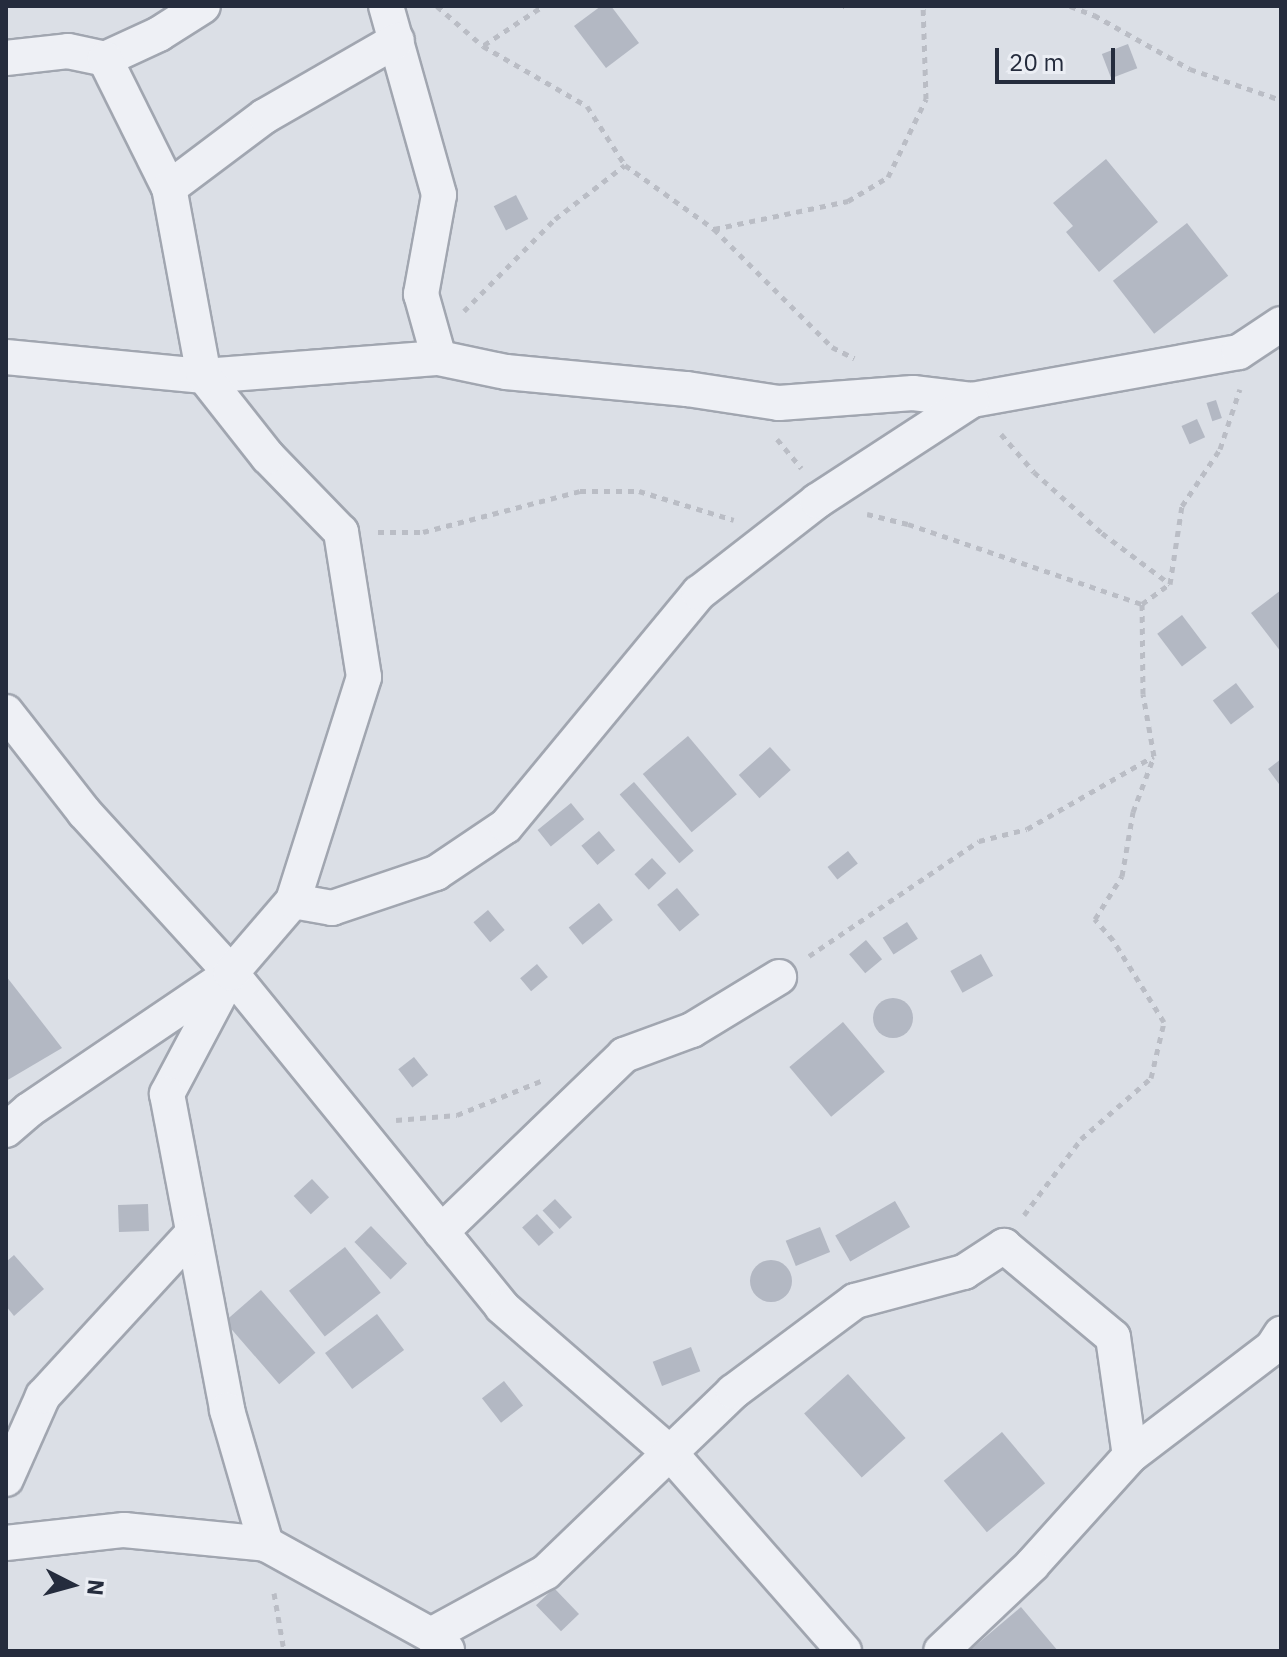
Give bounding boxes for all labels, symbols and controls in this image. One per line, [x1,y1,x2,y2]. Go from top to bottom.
scale bar [999,32,1119,82]
text: 20 m [1009,46,1064,78]
north arrow [32,1545,112,1625]
text: N [81,1578,112,1597]

